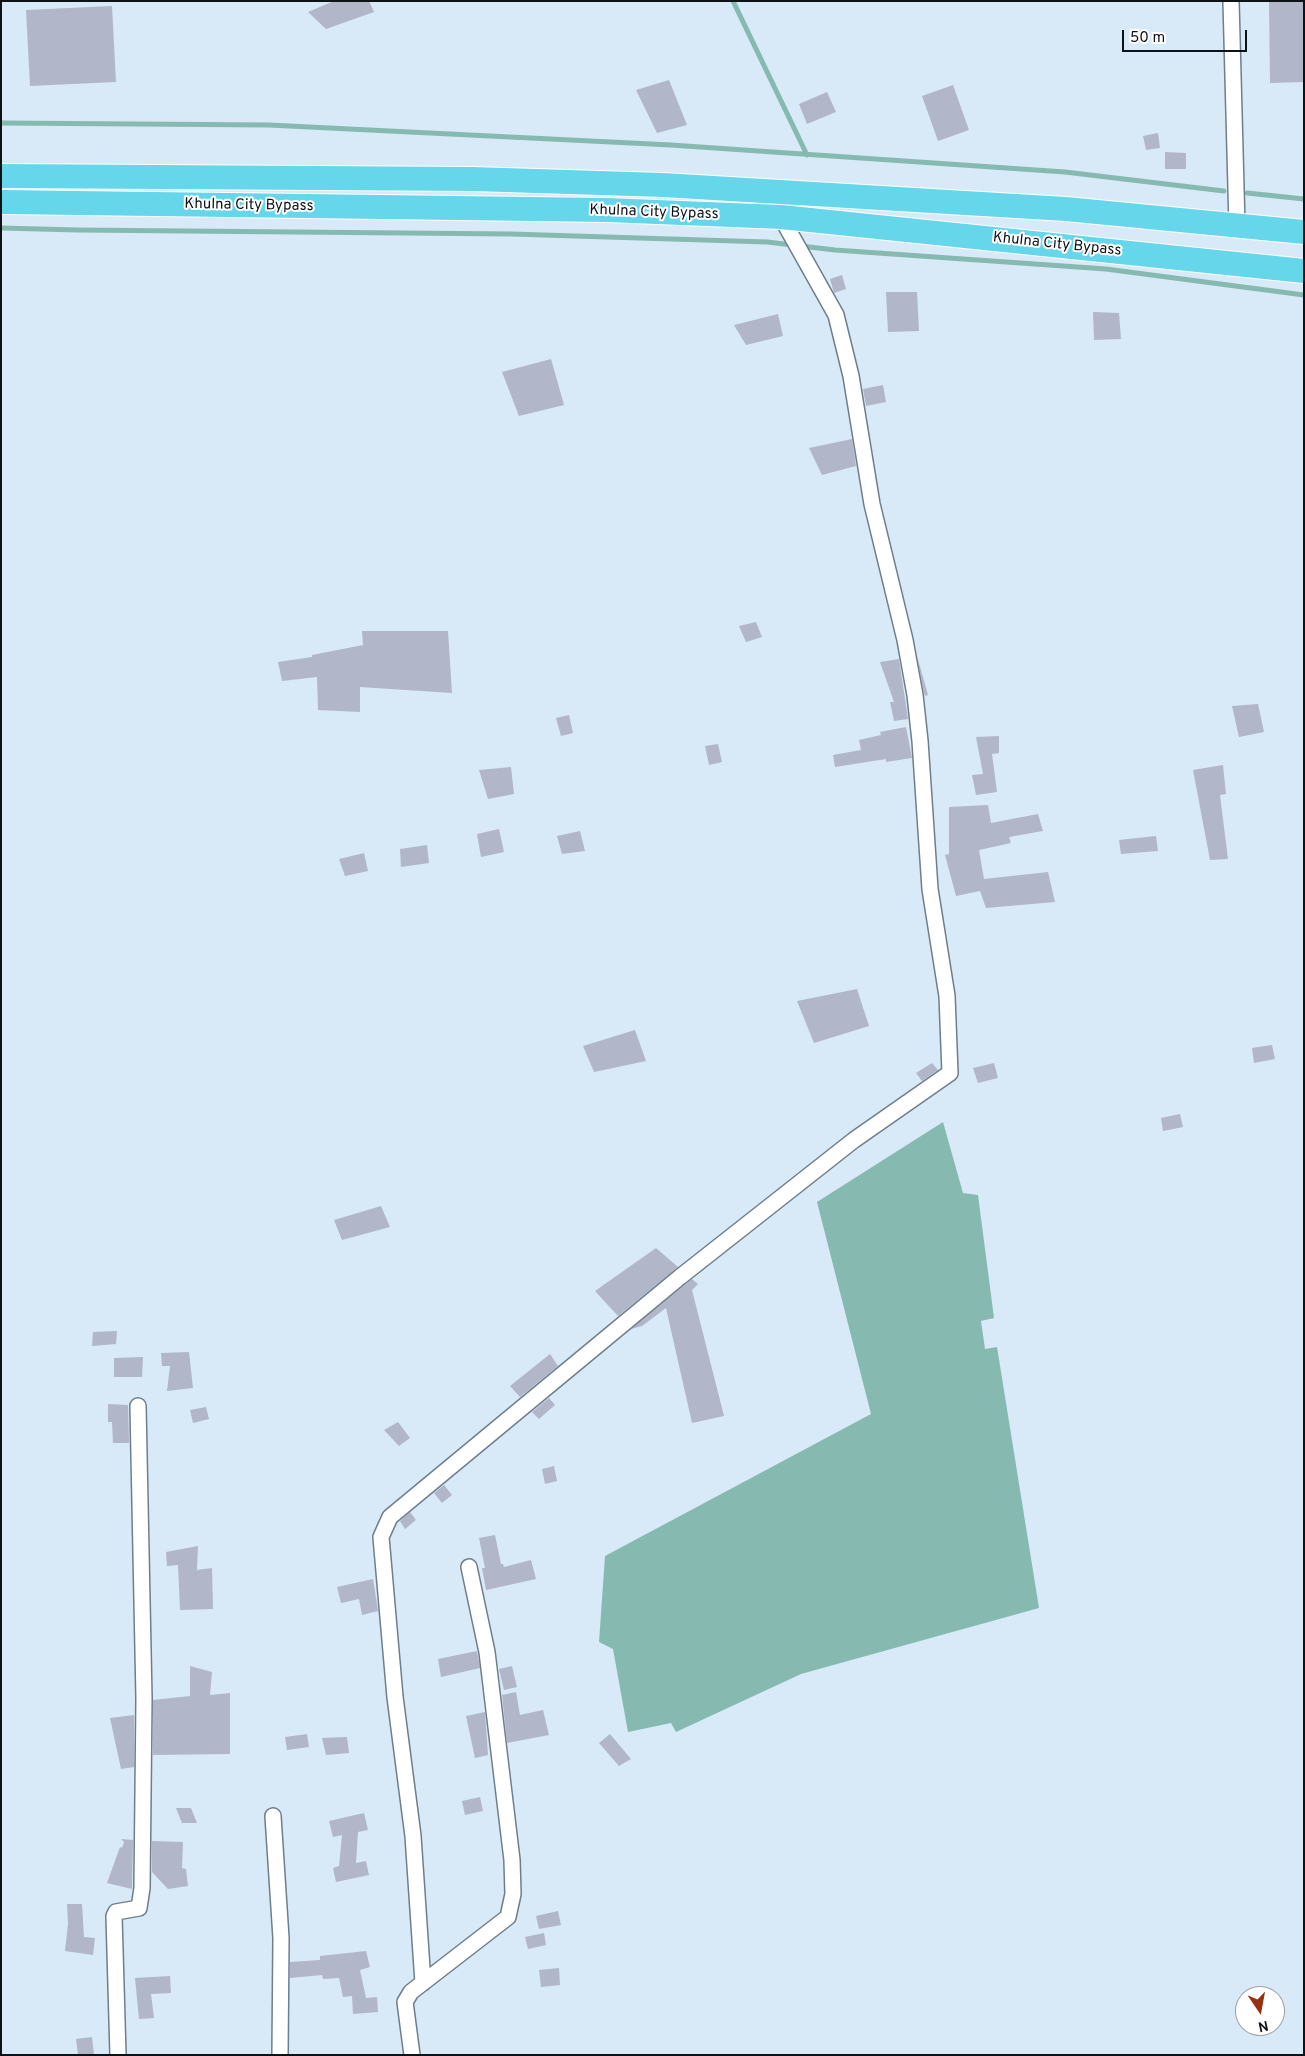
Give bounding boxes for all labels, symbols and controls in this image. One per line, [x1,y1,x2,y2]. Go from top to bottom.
scale bar [1125,20,1250,52]
text: 50 m [1130,29,1165,48]
street label: Khulna City Bypass [184,196,314,216]
street label: Khulna City Bypass [589,202,719,224]
street label: Khulna City Bypass [992,229,1122,261]
north arrow [1235,1986,1285,2036]
text: N [1256,2016,1270,2035]

